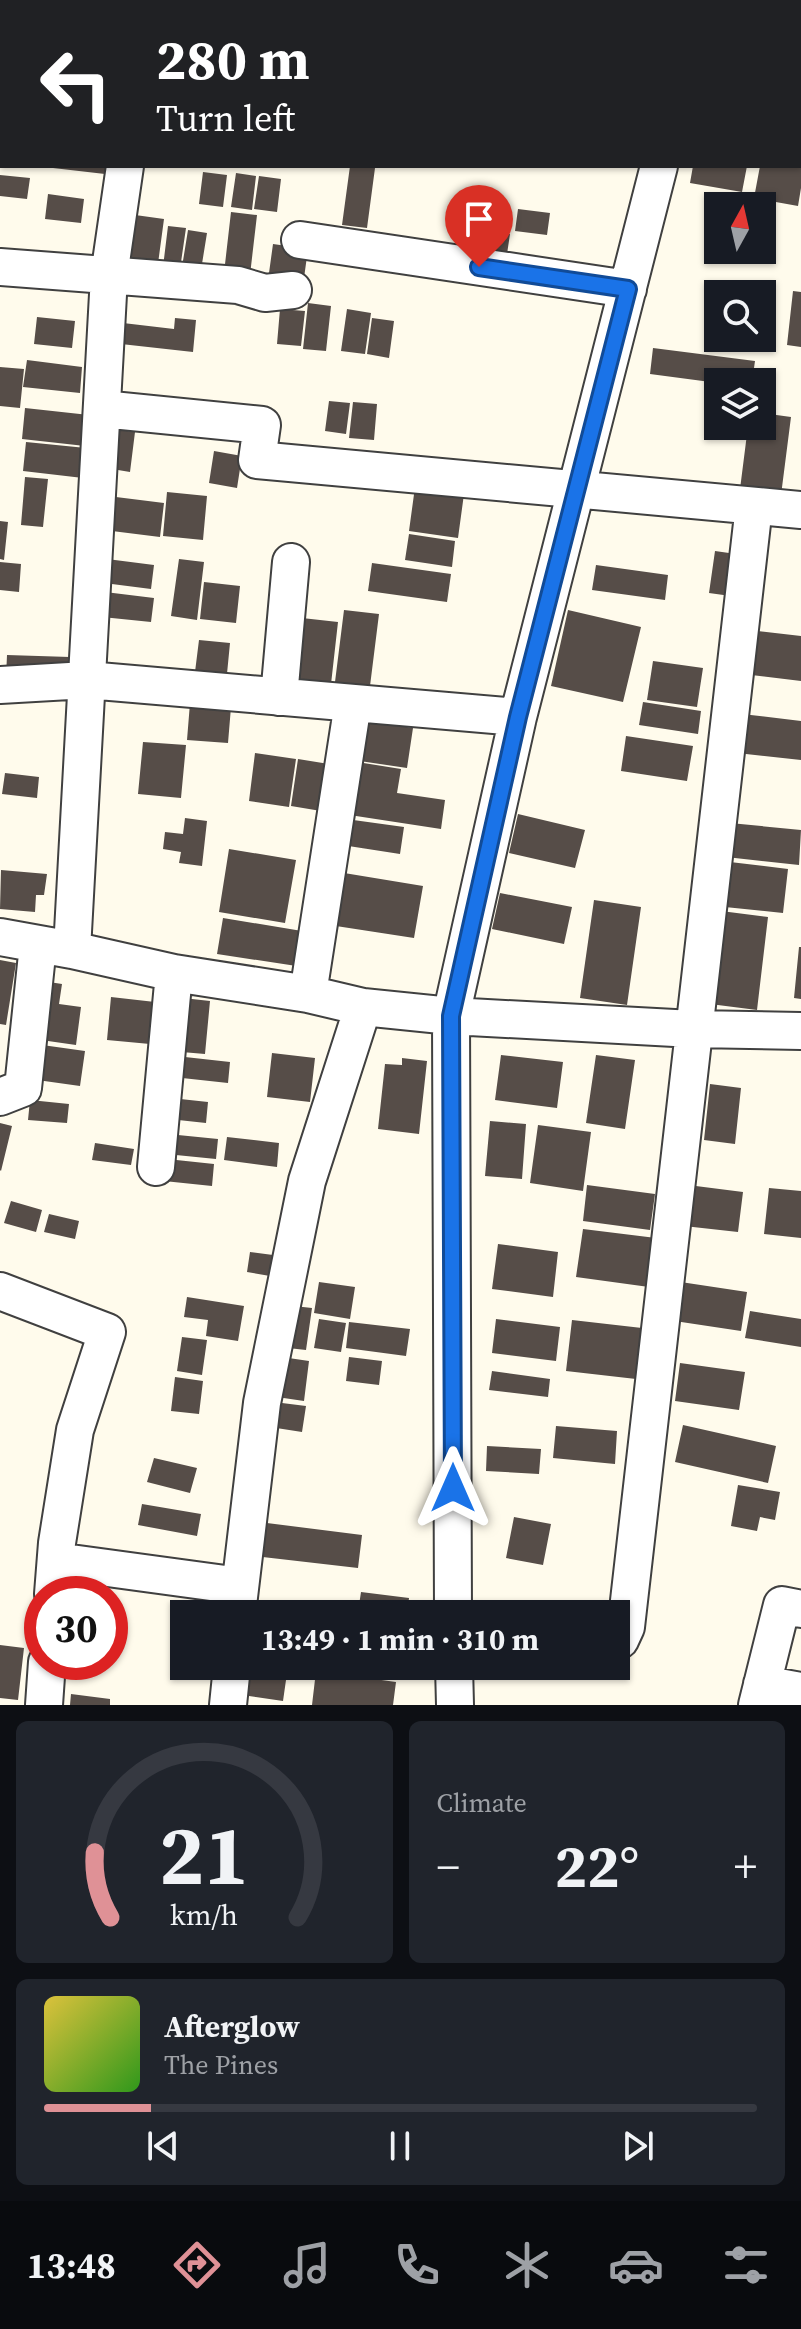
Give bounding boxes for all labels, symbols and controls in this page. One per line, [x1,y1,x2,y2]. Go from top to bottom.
text: 280 m [156,21,310,98]
icon: left [24,32,128,136]
text: Turn left [156,94,295,143]
pin [445,185,513,267]
north arrow [704,192,776,264]
map controls [704,192,776,440]
icon: arrive [457,197,501,241]
button: search [704,280,776,352]
button: layers [704,368,776,440]
position arrow [411,1446,495,1530]
speed limit sign: 30 [24,1576,128,1680]
text: 13:49 · 1 min · 310 m [261,1619,539,1660]
text: Climate [437,1785,527,1821]
text: 21 [159,1798,249,1912]
text: 22° [554,1825,639,1907]
text: − [437,1836,460,1897]
text: + [734,1836,757,1897]
text: km/h [170,1895,238,1935]
text: Afterglow [164,2006,300,2047]
text: The Pines [164,2047,278,2083]
icon: previous [141,2124,185,2168]
icon: pause [378,2124,422,2168]
icon: next [616,2124,660,2168]
icon: directions [169,2237,225,2293]
icon: music [279,2237,335,2293]
icon: phone [389,2237,445,2293]
icon: climate [499,2237,555,2293]
icon: car [608,2237,664,2293]
icon: filters [718,2237,774,2293]
text: 13:48 [27,2241,116,2290]

